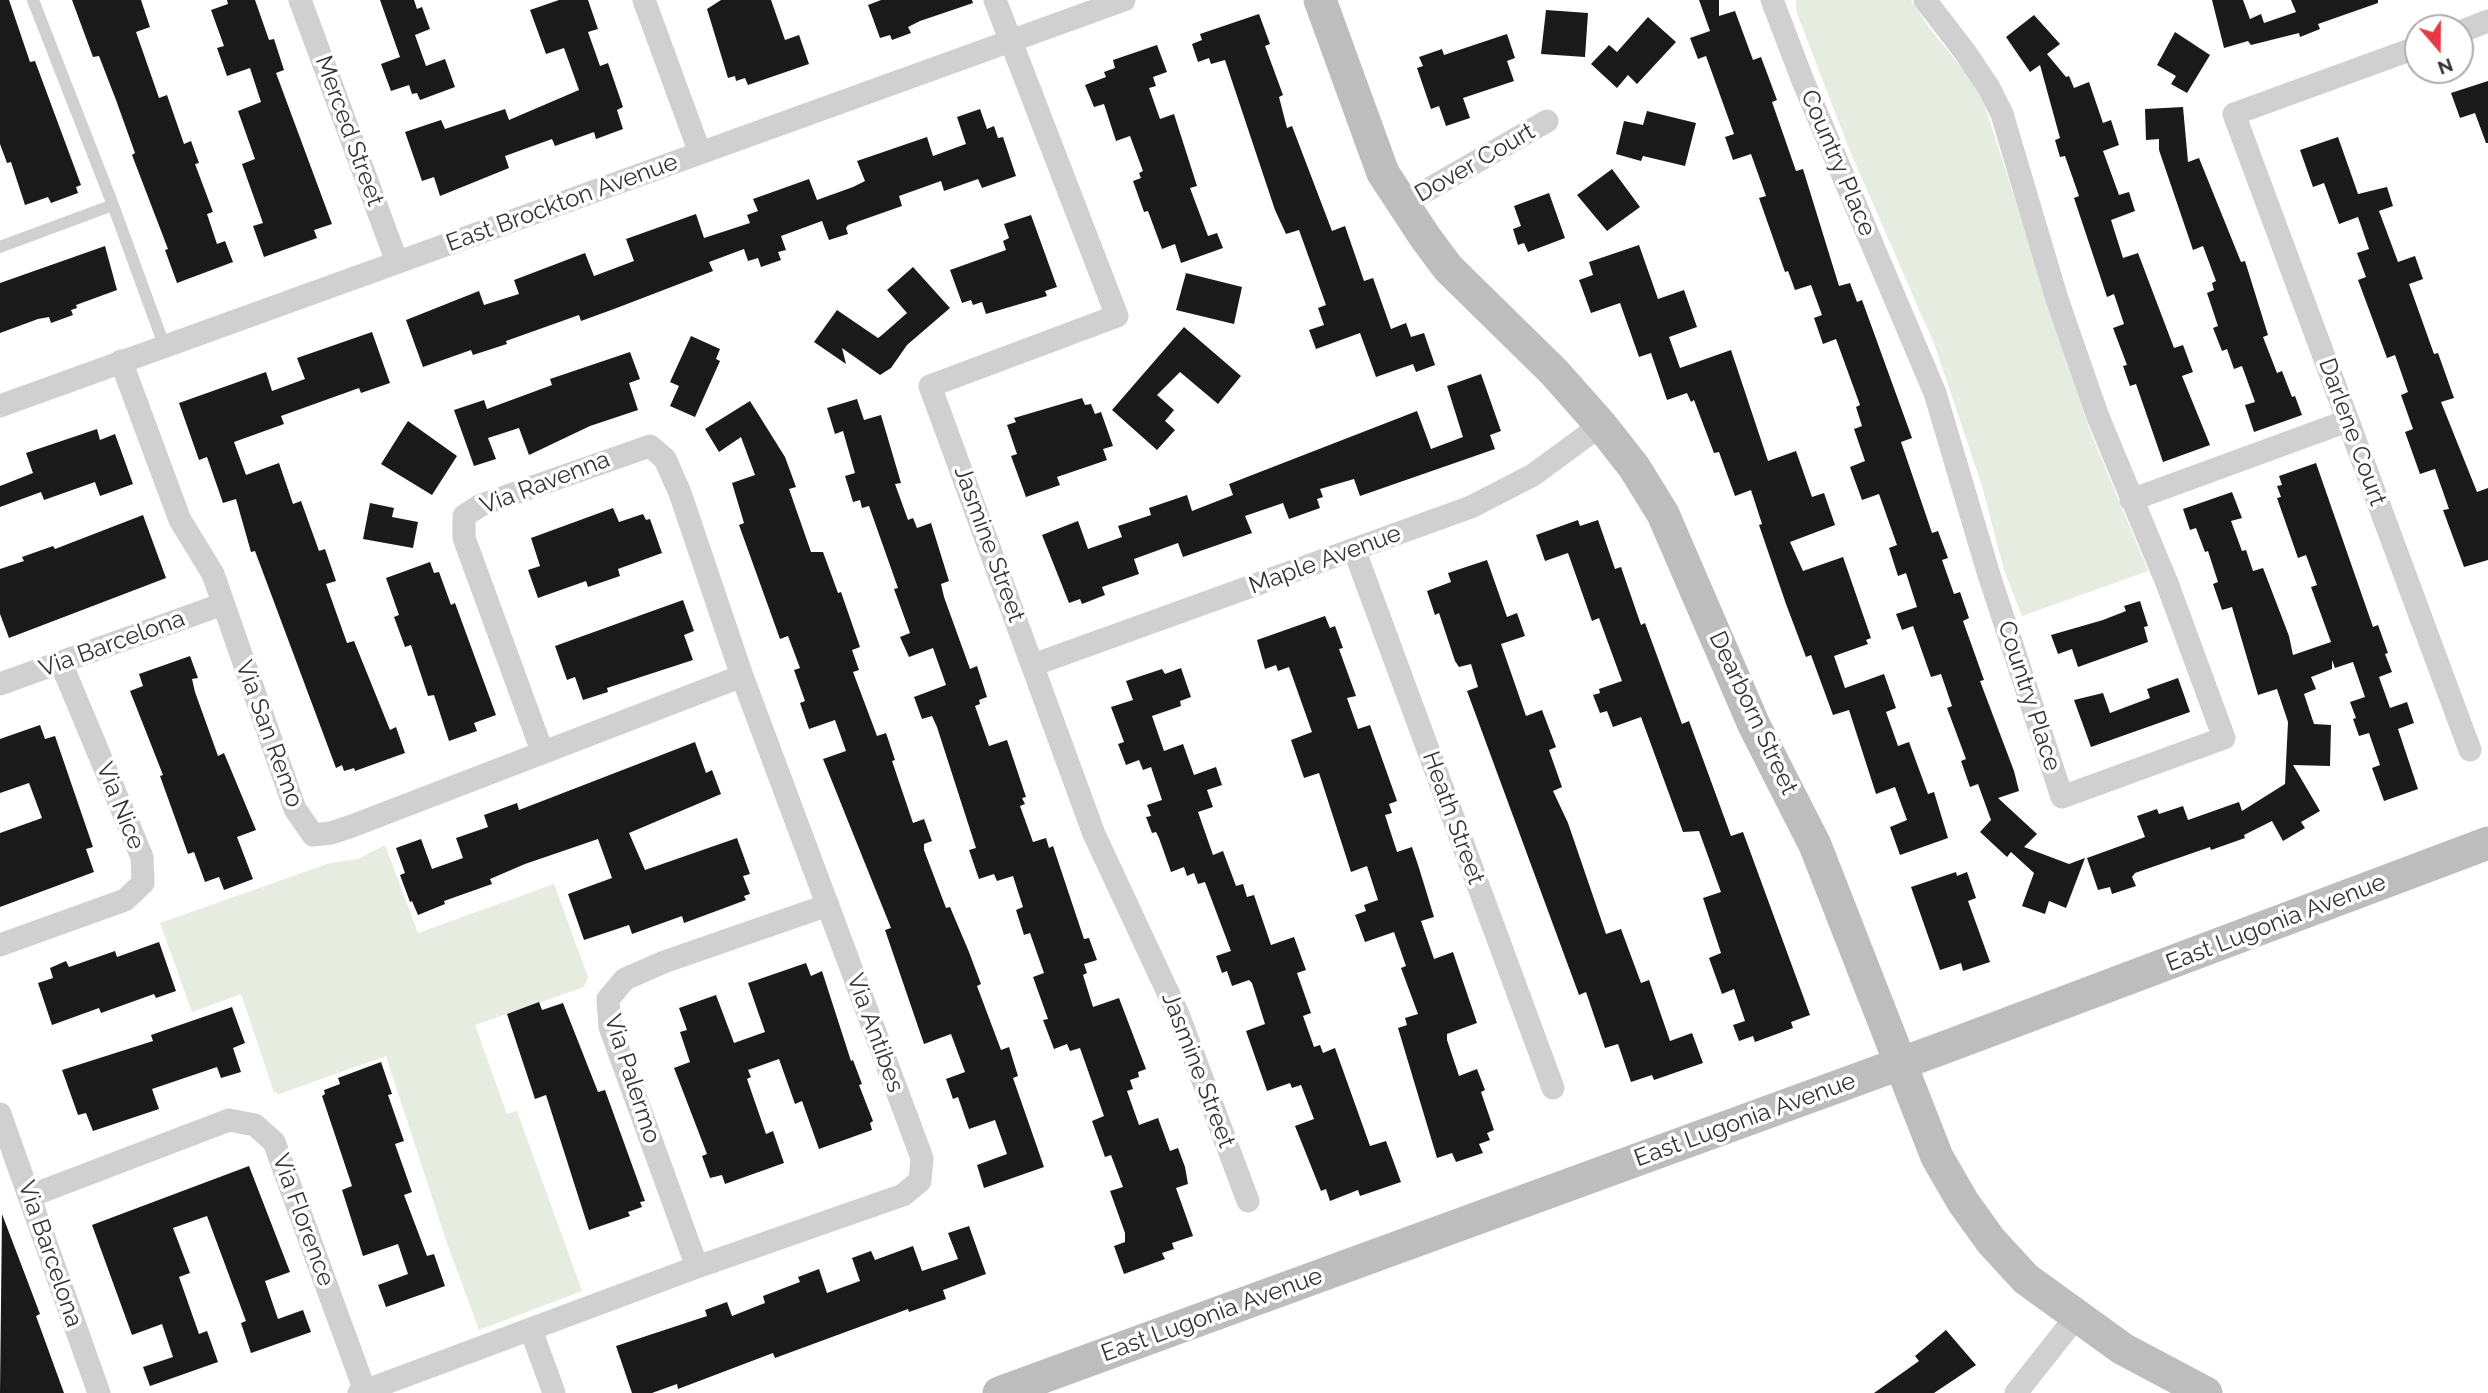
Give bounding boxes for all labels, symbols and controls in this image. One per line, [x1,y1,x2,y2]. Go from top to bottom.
north arrow [2404,14,2474,84]
street label: Merced Street [309,52,389,210]
text: N [2435,54,2456,80]
street label: Country Place [1794,86,1882,240]
street label: Dover Court [1410,117,1540,209]
street label: East Brockton Avenue [442,148,682,258]
street label: Darlene Court [2312,354,2392,510]
street label: Via Ravenna [476,445,614,521]
street label: Jasmine Street [947,462,1031,626]
street label: Maple Avenue [1245,519,1405,601]
street label: Via Barcelona [35,604,189,684]
street label: Country Place [1991,617,2067,775]
street label: Dearborn Street [1703,627,1803,799]
street label: Via San Remo [229,657,309,811]
street label: Heath Street [1416,748,1490,888]
street label: Via Nice [89,758,151,854]
street label: East Lugonia Avenue [2162,868,2390,978]
street label: Via Antibes [840,970,910,1096]
street label: Jasmine Street [1155,988,1241,1152]
street label: Via Palermo [598,1011,666,1147]
street label: East Lugonia Avenue [1630,1067,1860,1173]
street label: Via Florence [266,1150,340,1290]
street label: Via Barcelona [12,1177,88,1331]
street label: East Lugonia Avenue [1097,1262,1327,1368]

